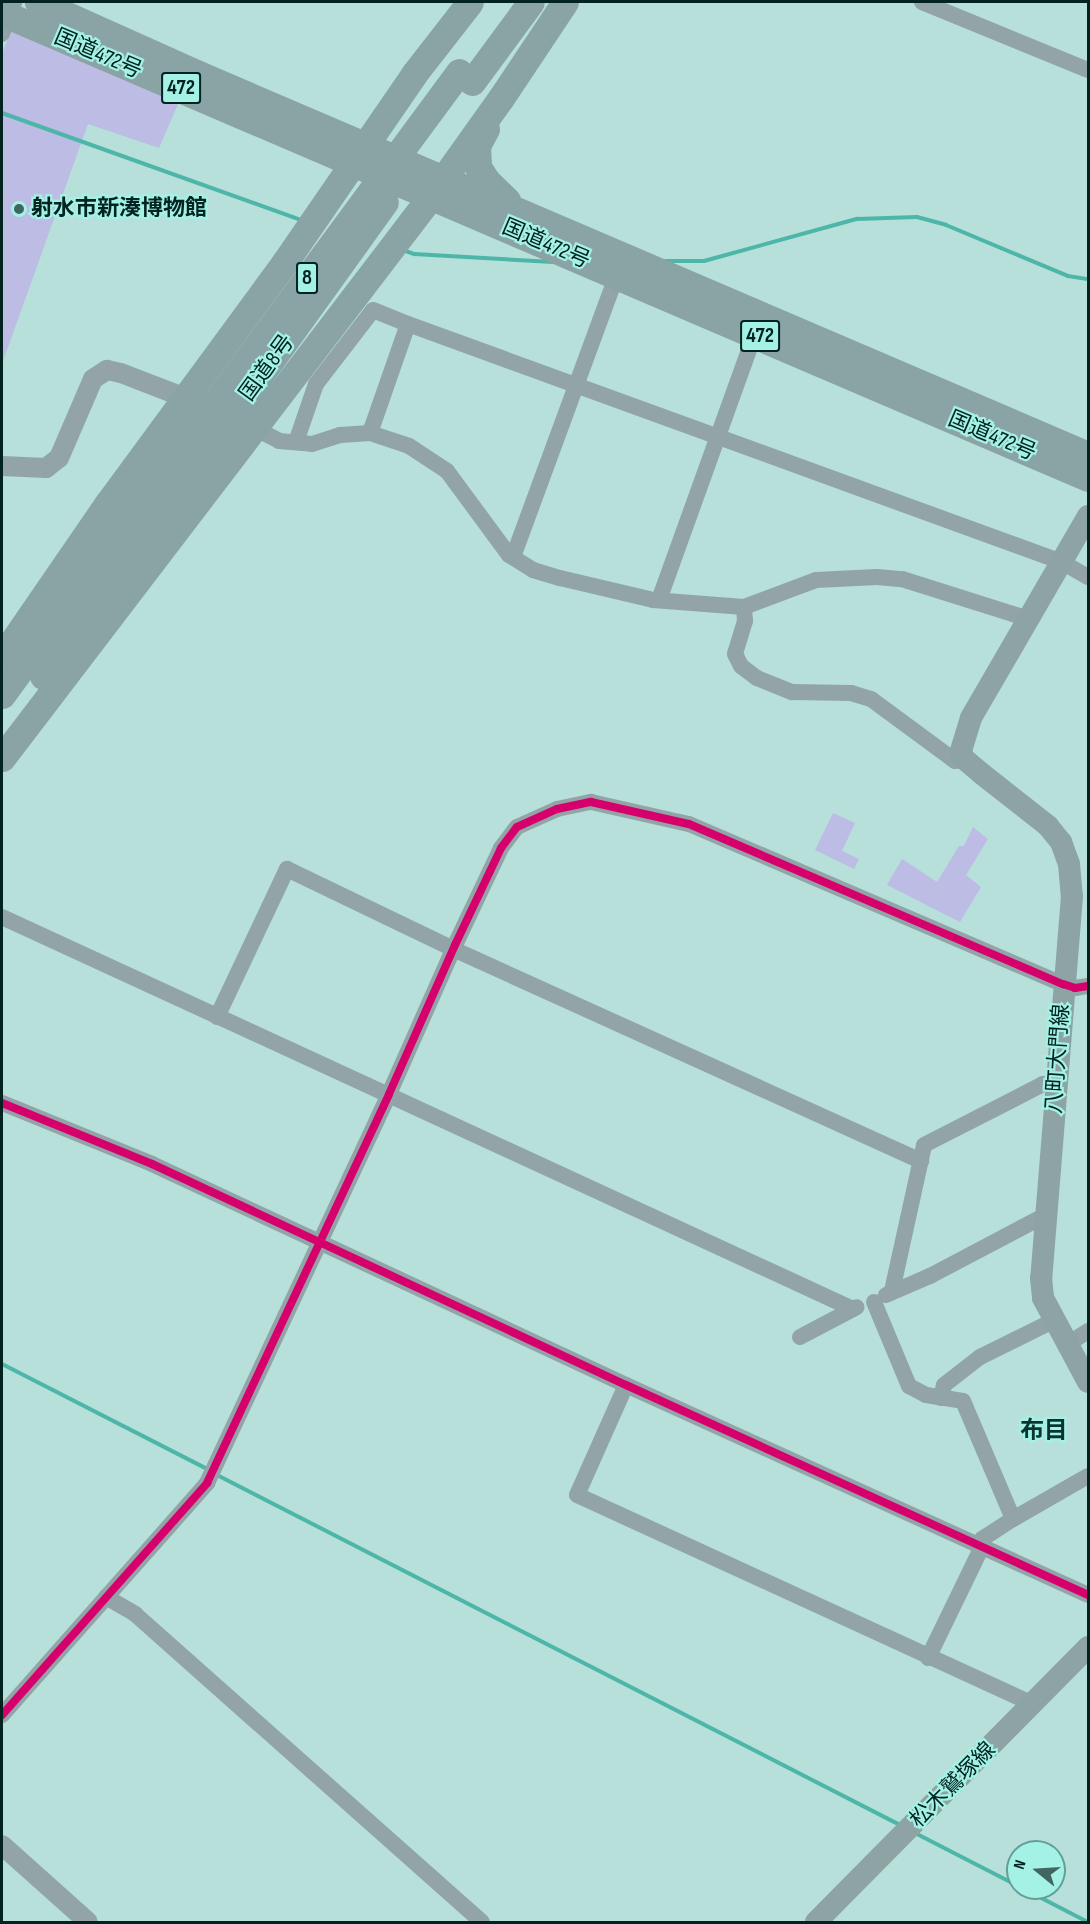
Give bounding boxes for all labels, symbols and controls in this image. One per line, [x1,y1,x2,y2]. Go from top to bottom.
street label: 国道472号 [50,24,146,84]
road number: 472 [160,70,202,106]
place label: 射水市新湊博物館 [31,196,207,222]
marker: 射水市新湊博物館 [12,202,26,216]
street label: 国道472号 [498,214,594,274]
road number: 8 [295,260,319,296]
road number: 472 [739,318,781,354]
street label: 国道8号 [234,330,300,406]
street label: 国道472号 [944,406,1040,466]
street label: 八町大門線 [1041,1003,1075,1115]
district label: 布目 [1020,1417,1068,1445]
street label: 松木鷲塚線 [905,1737,1001,1833]
north arrow [1006,1840,1066,1900]
text: N [1010,1858,1031,1872]

